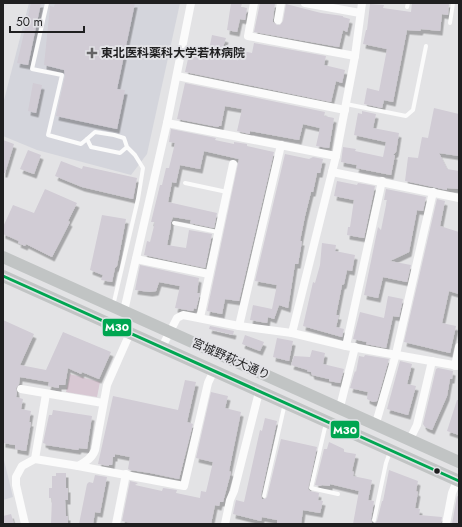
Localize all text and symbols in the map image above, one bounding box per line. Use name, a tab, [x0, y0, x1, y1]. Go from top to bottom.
scale bar	[10, 8, 84, 34]
text: 50 m	[16, 13, 43, 31]
place label: 東北医科薬科大学若林病院	[101, 44, 245, 62]
marker: 東北医科薬科大学若林病院	[86, 47, 98, 59]
line badge: M30	[102, 318, 132, 337]
text: M30	[105, 319, 129, 335]
street label: 宮城野萩大通り	[189, 334, 273, 384]
line badge: M30	[330, 420, 360, 439]
text: M30	[333, 422, 357, 438]
unlabelled marker	[432, 466, 442, 476]

